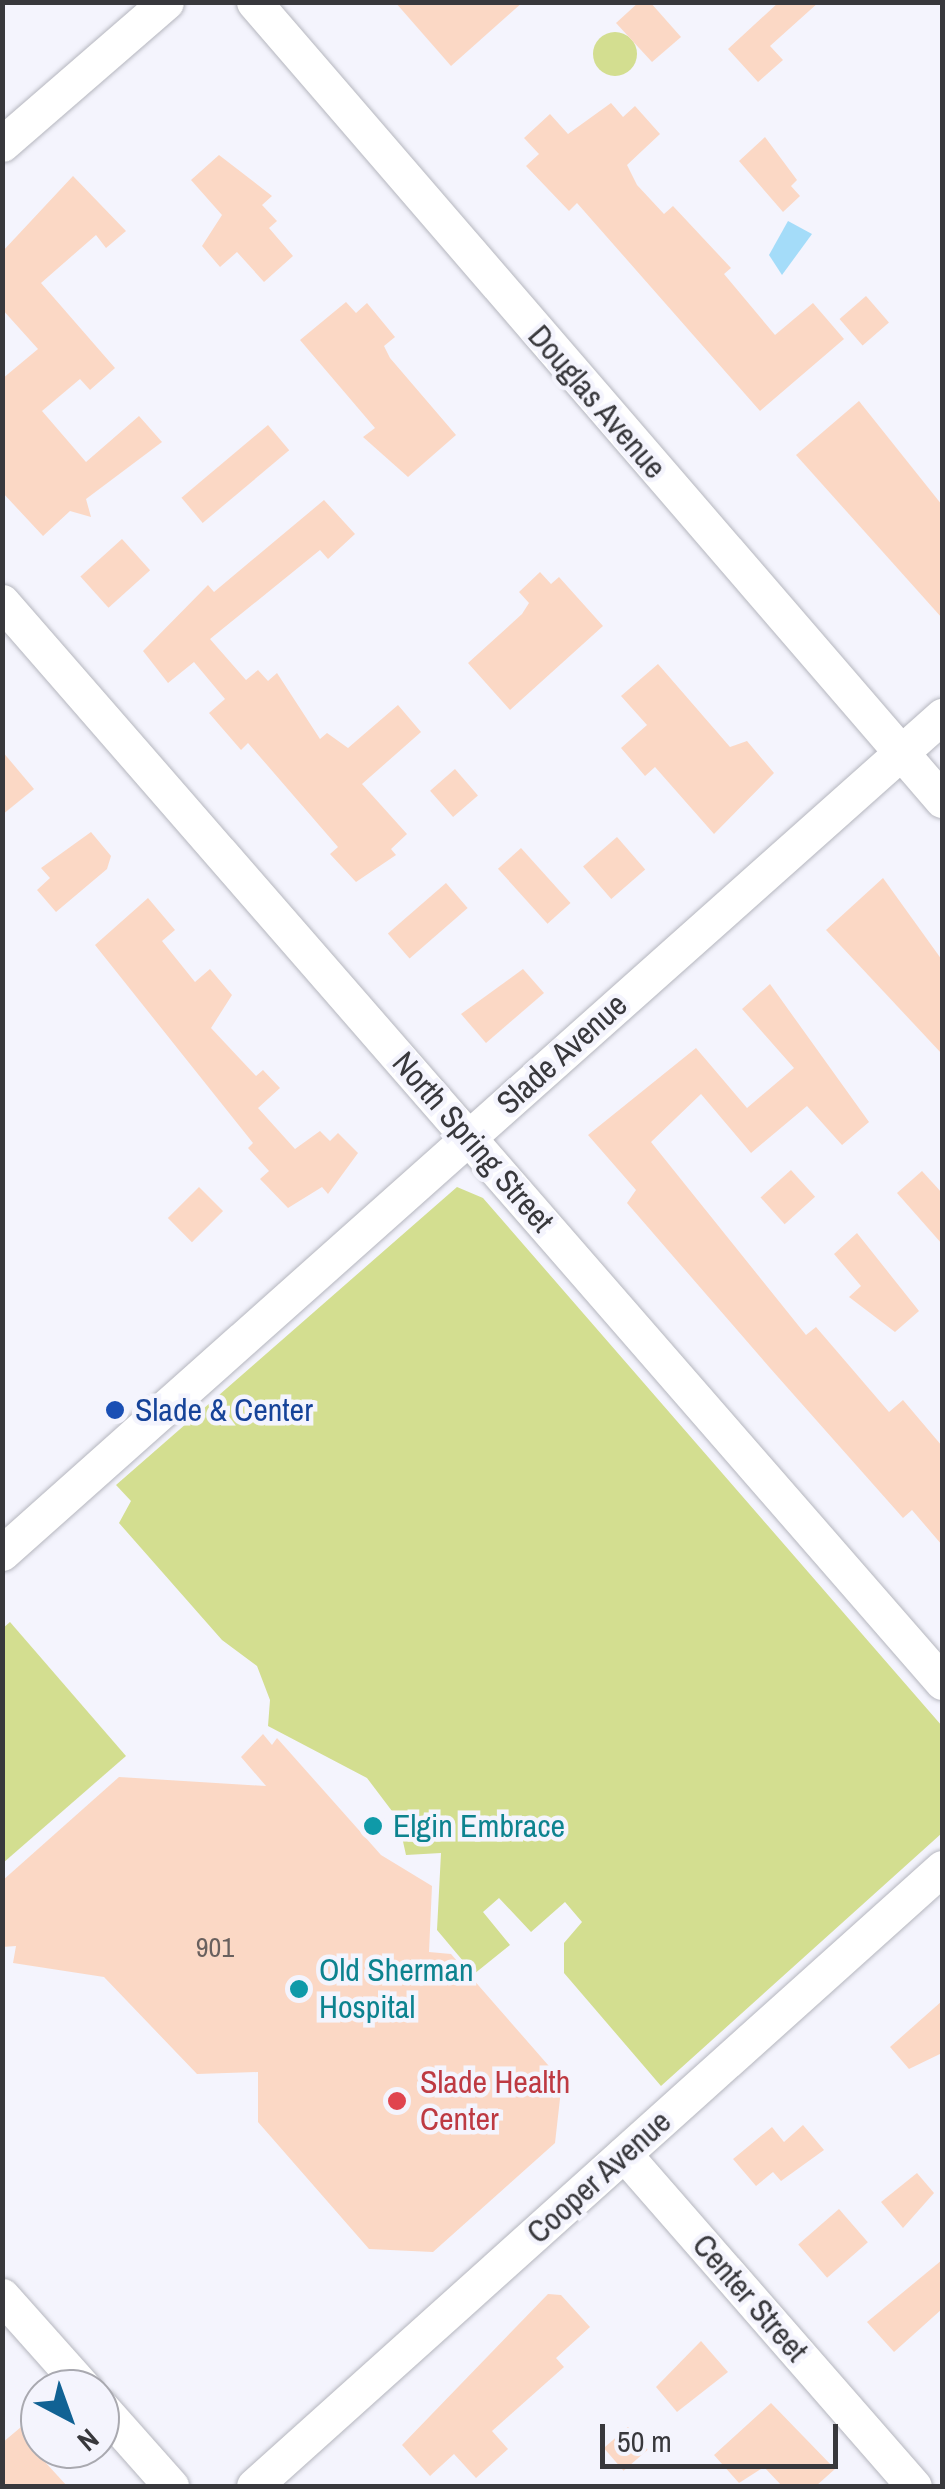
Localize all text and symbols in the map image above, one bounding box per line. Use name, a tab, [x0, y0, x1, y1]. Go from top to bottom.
street label: Douglas Avenue	[519, 317, 675, 487]
street label: Slade Avenue	[489, 985, 635, 1123]
street label: North Spring Street	[384, 1044, 562, 1240]
place label: Slade & Center	[135, 1391, 313, 1429]
marker: Slade & Center	[104, 1399, 126, 1421]
place label: Elgin Embrace	[393, 1807, 565, 1845]
marker: Elgin Embrace	[362, 1815, 384, 1837]
house number: 901	[196, 1930, 234, 1964]
place label: Old Sherman Hospital	[319, 1952, 474, 2027]
marker: Old Sherman Hospital	[288, 1978, 310, 2000]
place label: Slade Health Center	[420, 2064, 570, 2139]
marker: Slade Health Center	[384, 2088, 410, 2114]
street label: Cooper Avenue	[519, 2102, 679, 2252]
street label: Center Street	[684, 2227, 816, 2369]
north arrow	[20, 2369, 120, 2469]
scale bar	[605, 2404, 842, 2466]
text: N	[70, 2420, 107, 2460]
text: 50 m	[617, 2421, 672, 2461]

